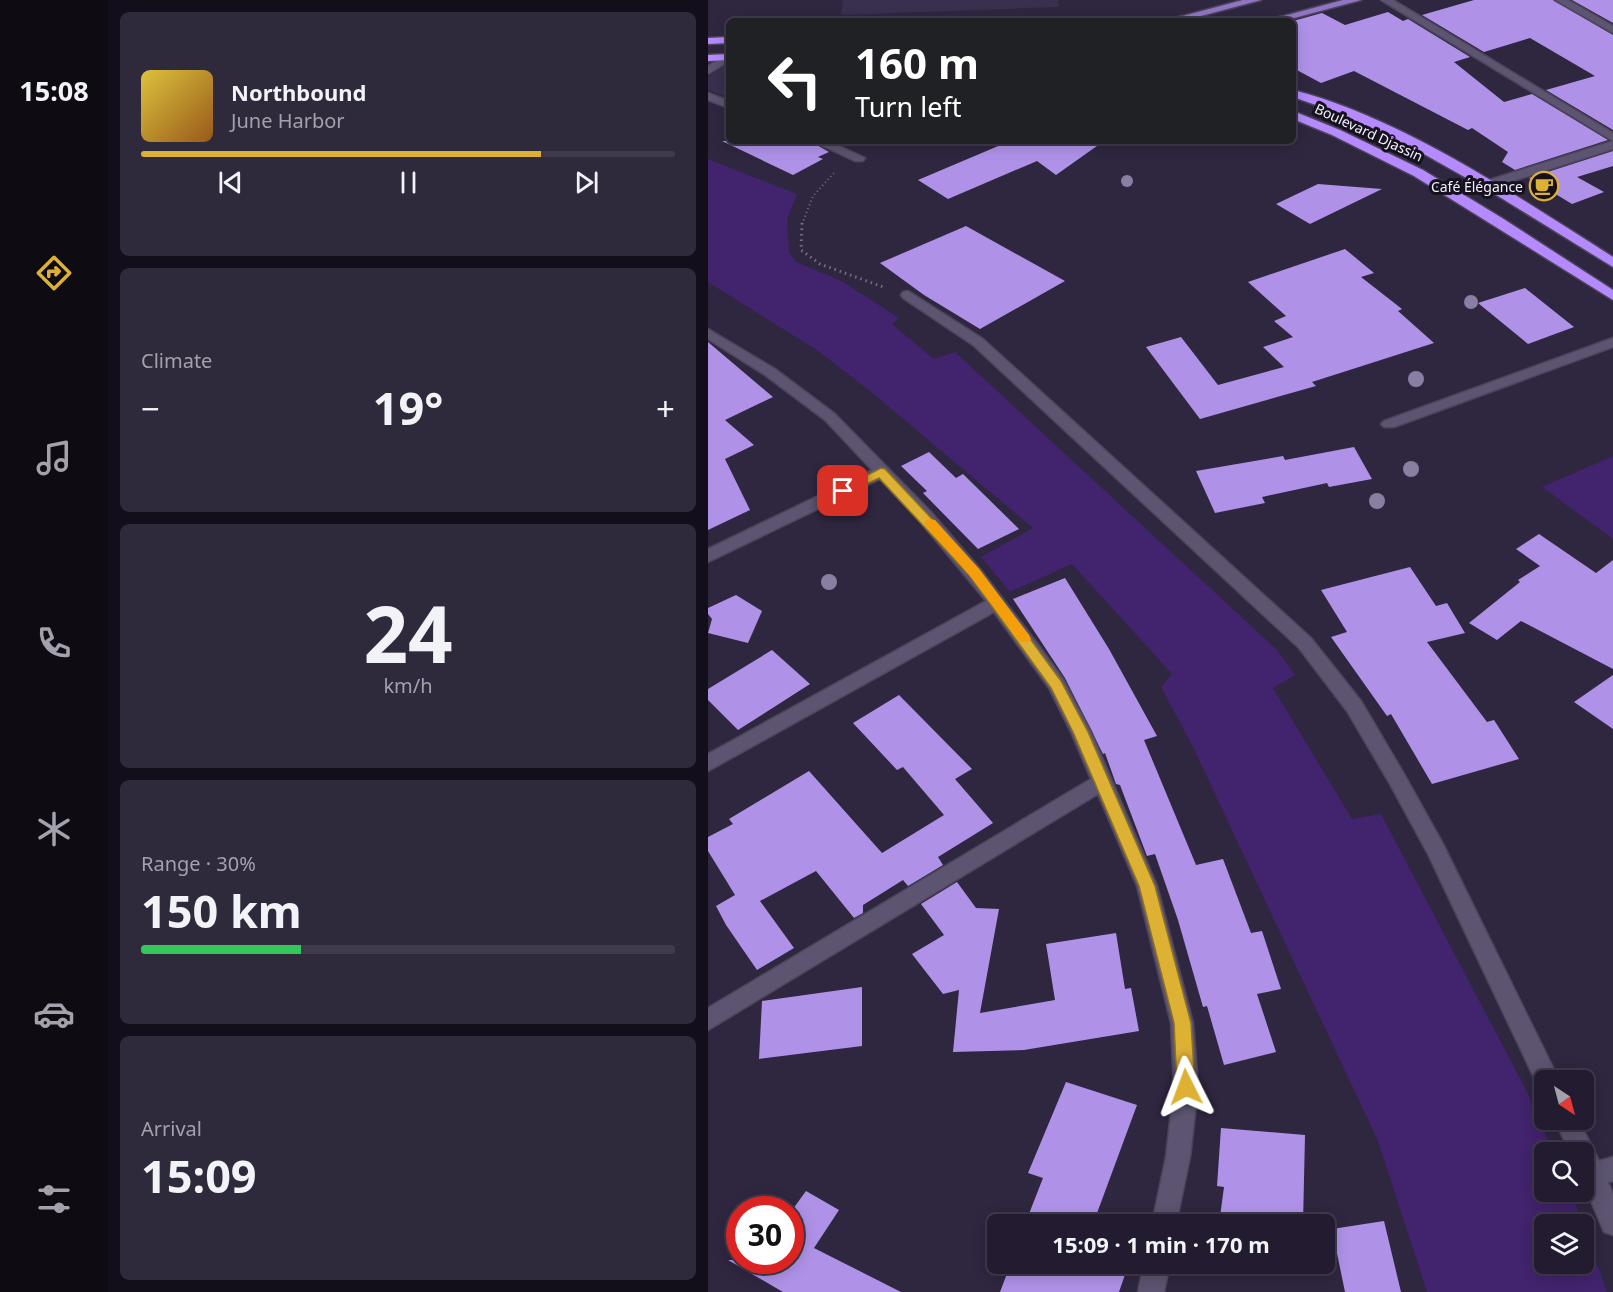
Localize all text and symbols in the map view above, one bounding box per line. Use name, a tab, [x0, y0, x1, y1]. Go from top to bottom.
text: 160 m	[855, 34, 979, 91]
icon: left	[756, 42, 834, 120]
text: 15:08	[19, 72, 89, 109]
text: Northbound	[231, 77, 366, 107]
text: Turn left	[855, 88, 961, 125]
street label: Boulevard Djassin	[1312, 99, 1426, 165]
text: June Harbor	[231, 107, 345, 134]
icon: previous	[214, 166, 247, 199]
icon: pause	[392, 166, 425, 199]
icon: next	[570, 166, 603, 199]
cafe icon: Café Élégance	[1528, 170, 1560, 202]
place label: Café Élégance	[1431, 177, 1523, 196]
icon: directions	[33, 252, 75, 294]
text: Climate	[141, 347, 212, 374]
text: 19°	[373, 377, 443, 438]
text: −	[141, 386, 160, 431]
text: +	[656, 386, 675, 431]
icon: music	[33, 437, 75, 479]
pin	[817, 465, 868, 516]
icon: arrive	[826, 474, 859, 507]
text: 24	[363, 580, 453, 686]
icon: phone	[33, 622, 75, 664]
text: km/h	[383, 672, 433, 699]
icon: climate	[33, 808, 75, 850]
text: Range · 30%	[141, 850, 256, 877]
text: 150 km	[141, 880, 302, 941]
icon: car	[33, 993, 75, 1035]
position arrow	[1154, 1055, 1218, 1119]
north arrow	[1534, 1070, 1594, 1130]
map controls	[1534, 1070, 1594, 1274]
text: Arrival	[141, 1115, 202, 1142]
button: search	[1534, 1142, 1594, 1202]
text: 15:09	[141, 1145, 257, 1206]
icon: filters	[33, 1178, 75, 1220]
speed limit sign: 30	[726, 1196, 804, 1274]
button: layers	[1534, 1214, 1594, 1274]
text: 15:09 · 1 min · 170 m	[1052, 1229, 1270, 1259]

